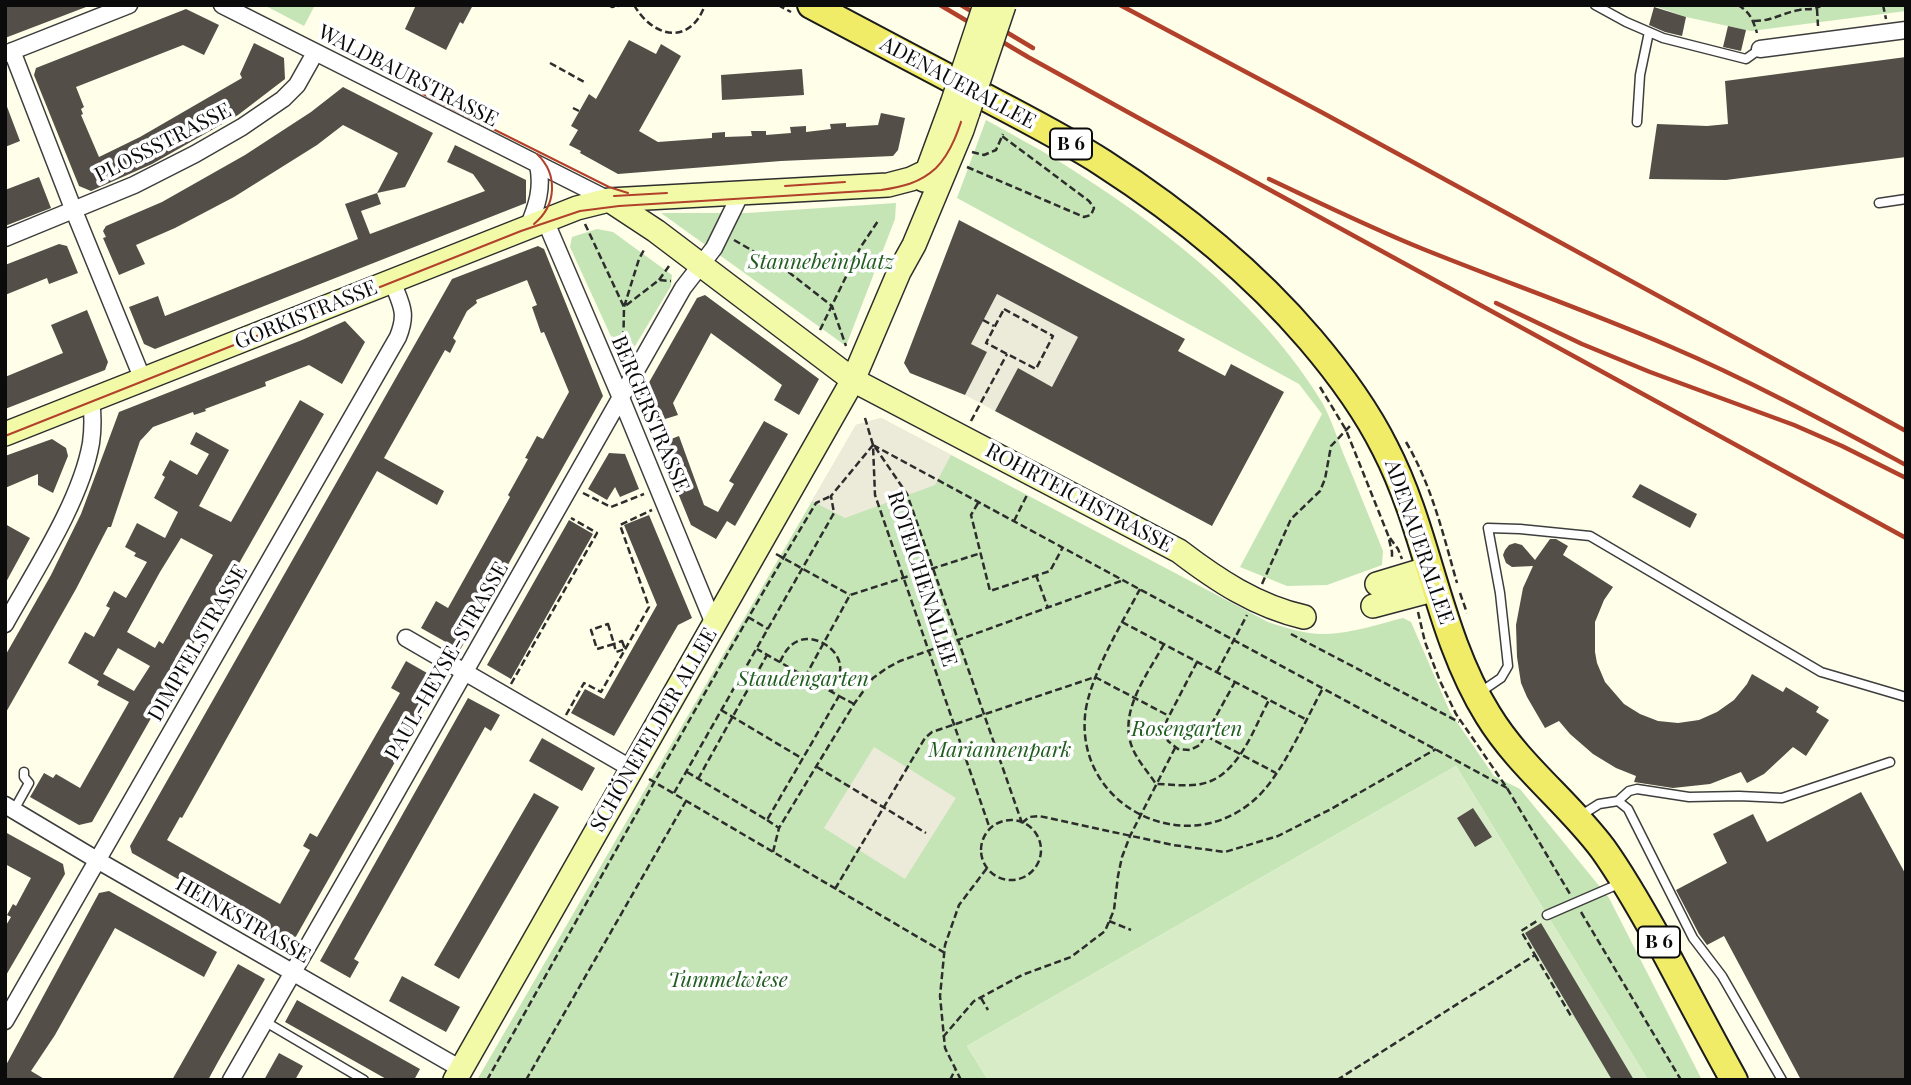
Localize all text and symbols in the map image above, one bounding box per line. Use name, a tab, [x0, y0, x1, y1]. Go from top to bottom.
street label: WALDBAURSTRASSE	[314, 20, 502, 132]
street label: ADENAUERALLEE	[876, 31, 1040, 135]
street label: PLOSSSTRASSE	[91, 98, 235, 188]
road number: B 6	[1050, 128, 1092, 160]
park label: Stannebeinplatz	[748, 249, 894, 275]
street label: GORKISTRASSE	[231, 275, 381, 355]
street label: BERGERSTRASSE	[606, 332, 694, 496]
street label: ROHRTEICHSTRASSE	[981, 438, 1177, 558]
street label: ADENAUERALLEE	[1379, 456, 1459, 628]
street label: ROTEICHENALLEE	[882, 488, 962, 670]
street label: PAUL-HEYSE-STRASSE	[380, 558, 514, 764]
street label: DIMPFELSTRASSE	[143, 560, 253, 726]
street label: SCHÖNEFELDER ALLEE	[585, 624, 723, 836]
park label: Staudengarten	[737, 666, 869, 692]
park label: Rosengarten	[1132, 716, 1242, 742]
park label: Mariannenpark	[929, 737, 1071, 763]
street label: HEINKSTRASSE	[171, 871, 315, 969]
road number: B 6	[1638, 926, 1680, 958]
park label: Tummelwiese	[668, 967, 788, 993]

